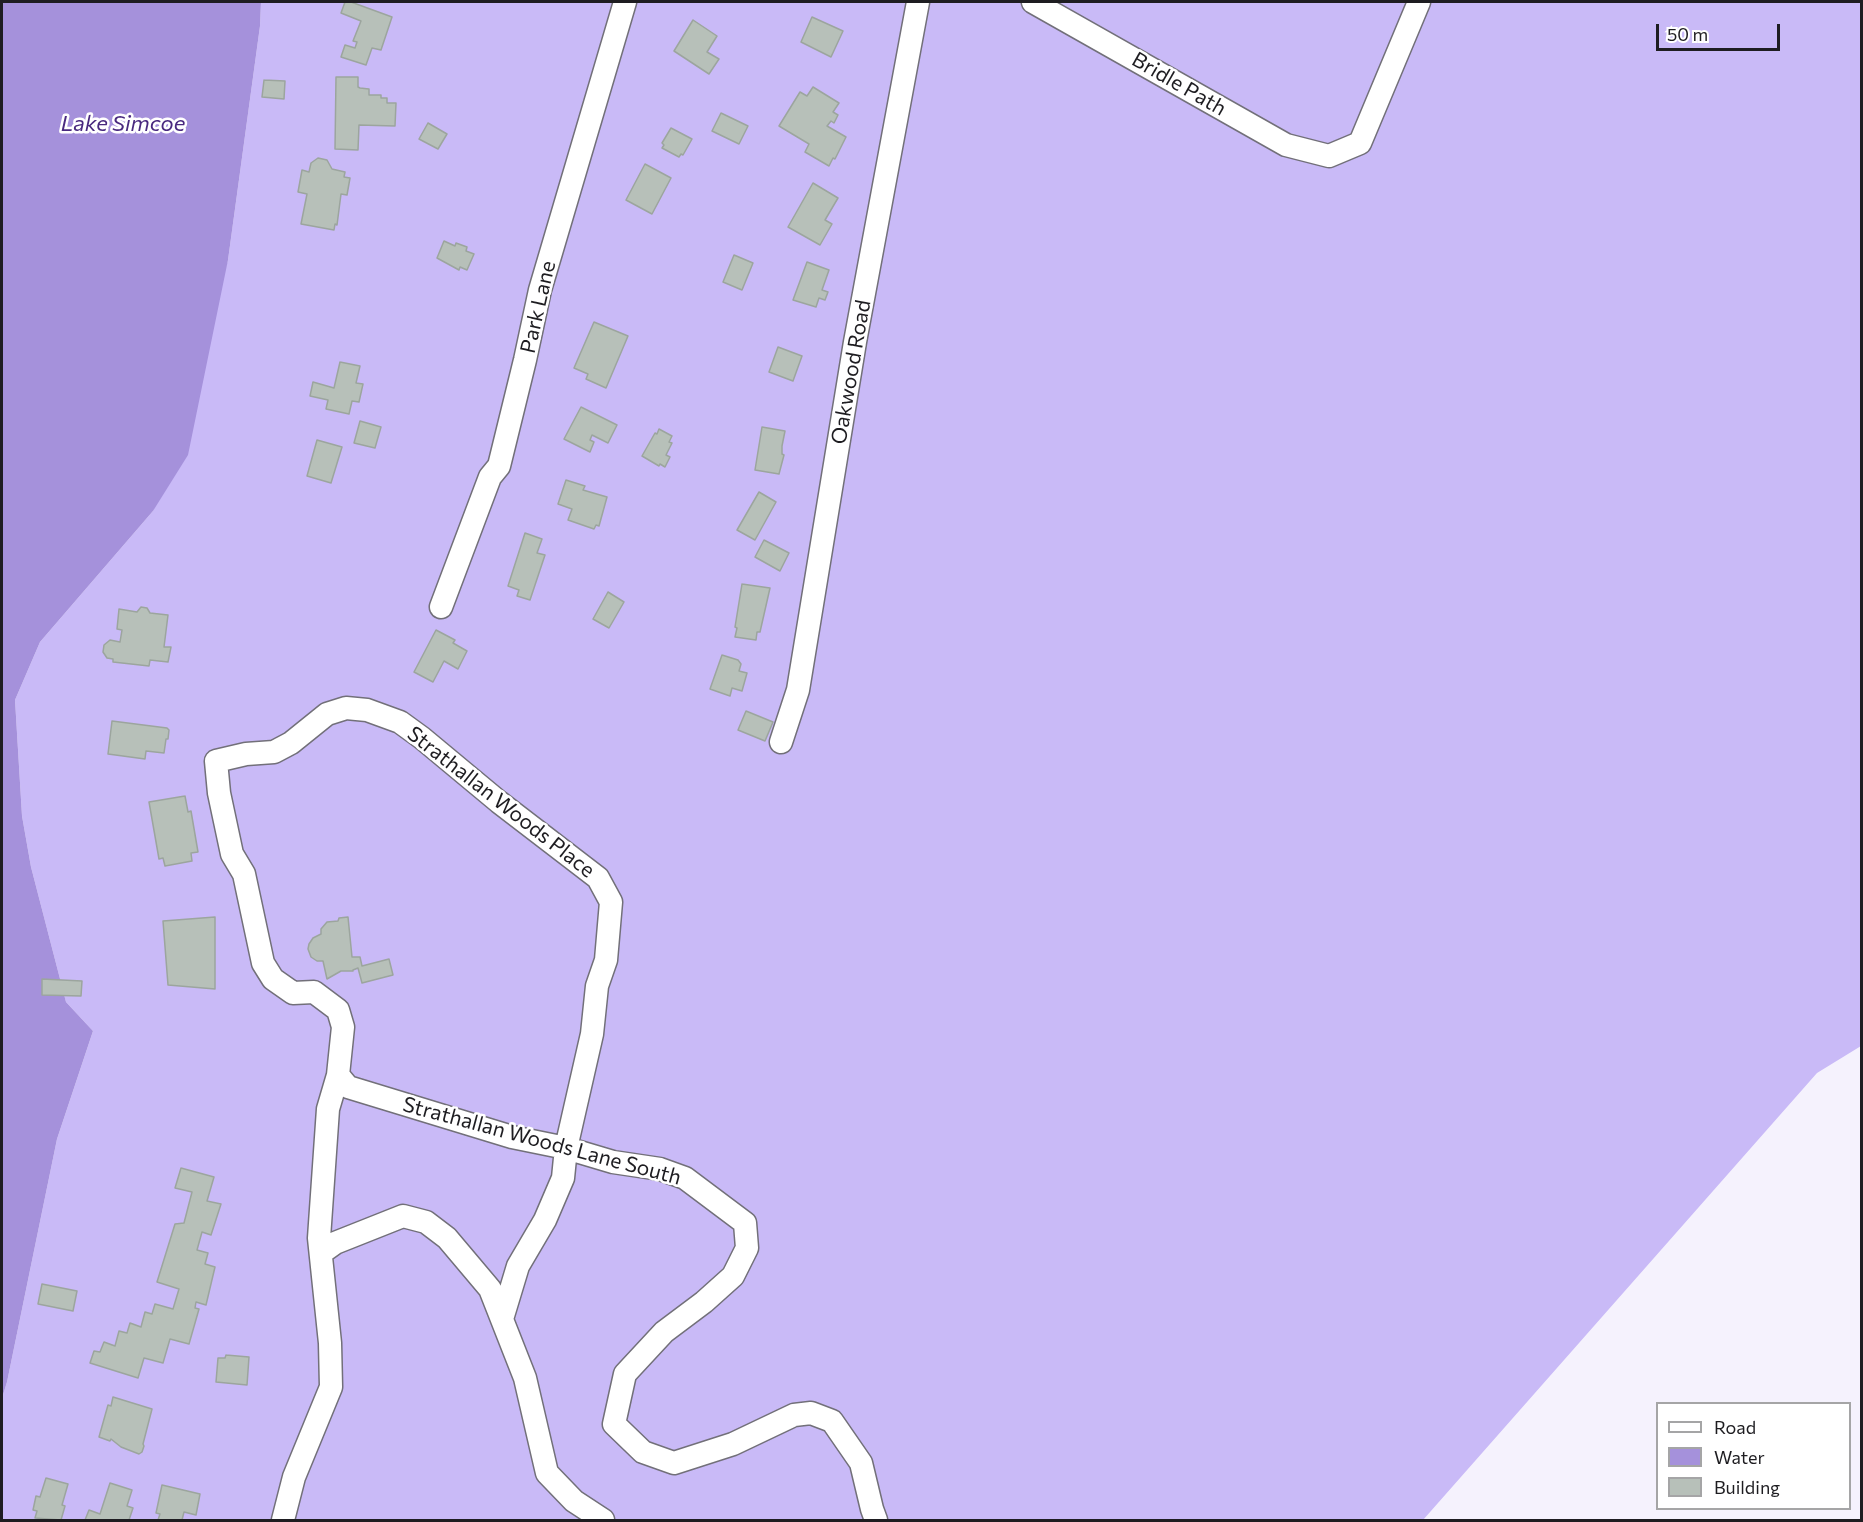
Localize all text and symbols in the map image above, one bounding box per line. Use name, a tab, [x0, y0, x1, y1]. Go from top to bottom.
scale bar	[1659, 12, 1784, 50]
text: 50 m	[1667, 23, 1708, 45]
street label: Bridle Path	[1127, 47, 1231, 121]
water label: Lake Simcoe	[61, 111, 185, 137]
street label: Park Lane	[515, 258, 561, 356]
street label: Oakwood Road	[826, 298, 876, 446]
street label: Strathallan Woods Place	[402, 721, 600, 883]
street label: Strathallan Woods Lane South	[400, 1092, 684, 1190]
legend	[1656, 1402, 1851, 1510]
text: Road	[1714, 1416, 1756, 1438]
text: Water	[1714, 1446, 1765, 1468]
text: Building	[1714, 1476, 1780, 1498]

